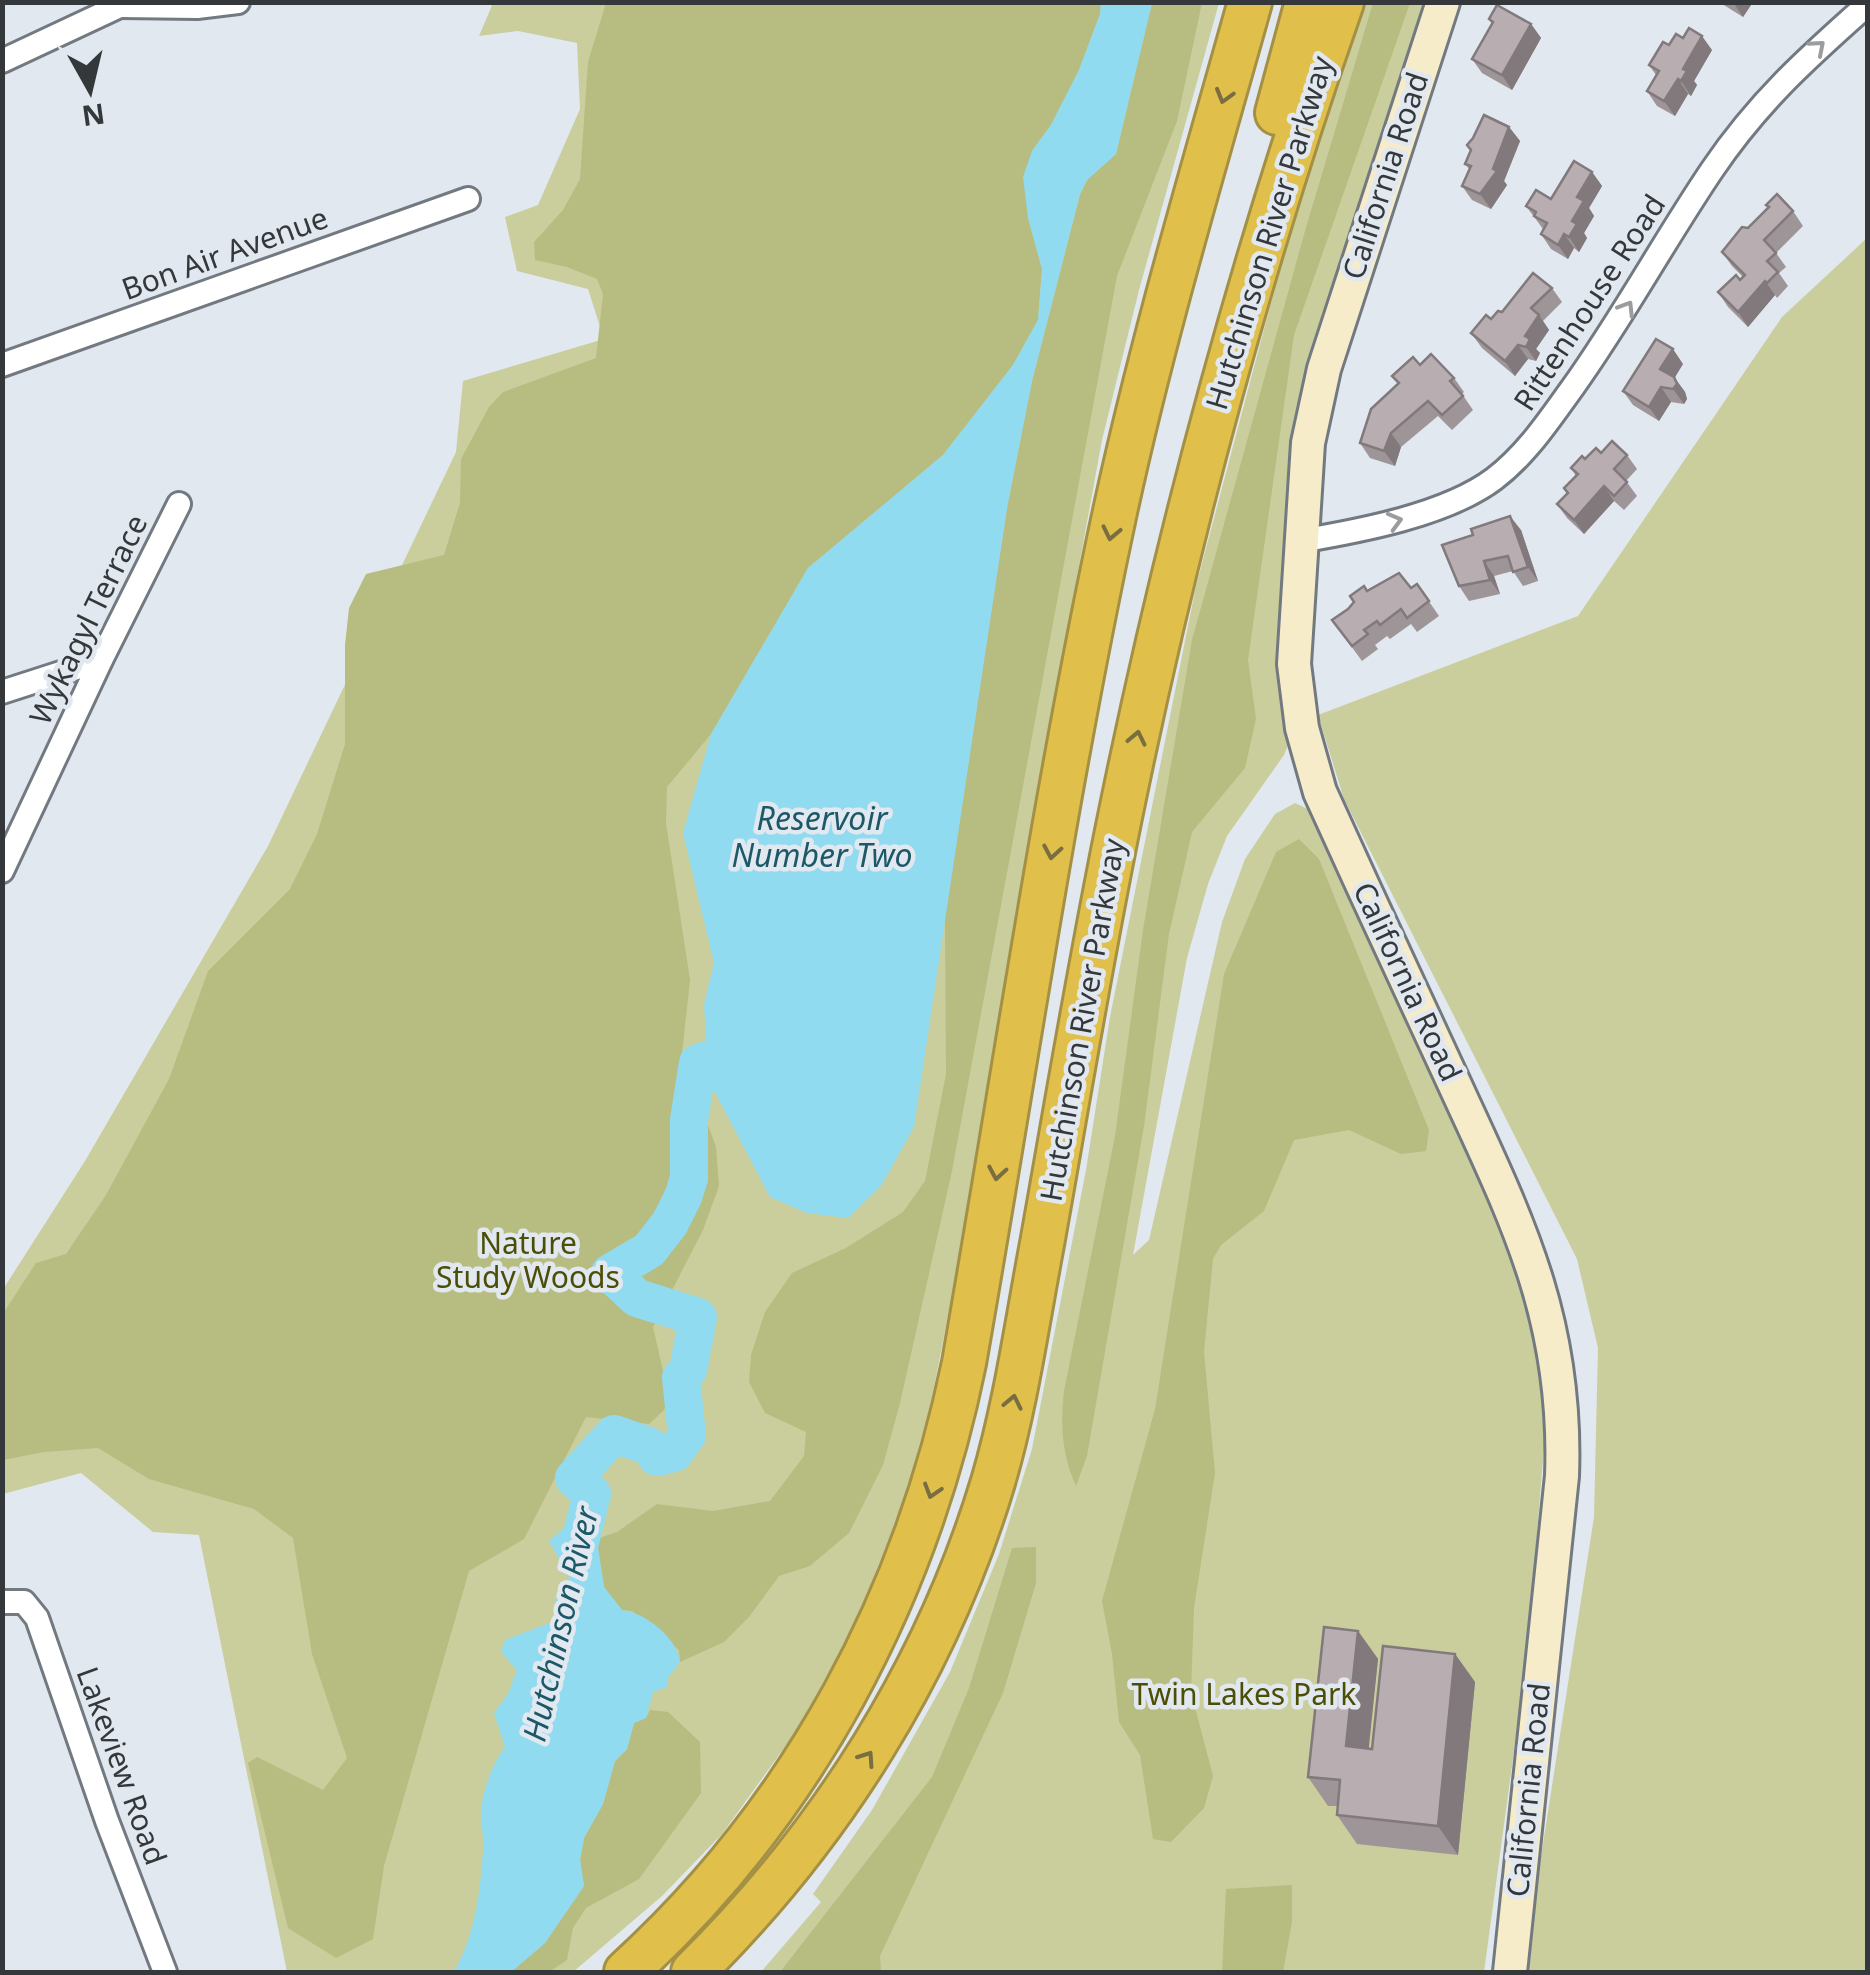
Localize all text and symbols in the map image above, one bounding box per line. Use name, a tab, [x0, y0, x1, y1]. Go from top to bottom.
north arrow	[40, 40, 140, 140]
one-way arrow	[1806, 41, 1825, 59]
street label: Hutchinson River Parkway	[1195, 50, 1342, 414]
street label: California Road	[1332, 67, 1437, 284]
one-way arrow	[1214, 87, 1235, 105]
text: N	[80, 95, 108, 136]
street label: Rittenhouse Road	[1503, 186, 1674, 418]
street label: Bon Air Avenue	[116, 196, 333, 309]
one-way arrow	[1615, 301, 1634, 319]
street label: Wykagyl Terrace	[19, 507, 156, 731]
one-way arrow	[1386, 511, 1403, 532]
one-way arrow	[1101, 524, 1122, 541]
one-way arrow	[1125, 730, 1146, 747]
water label: Reservoir Number Two	[731, 796, 913, 876]
street label: Hutchinson River Parkway	[1029, 835, 1134, 1204]
one-way arrow	[1042, 844, 1063, 861]
street label: California Road	[1344, 875, 1472, 1088]
one-way arrow	[987, 1164, 1008, 1181]
park label: Nature Study Woods	[436, 1222, 620, 1297]
one-way arrow	[1001, 1393, 1022, 1410]
one-way arrow	[923, 1482, 944, 1499]
water label: Hutchinson River	[512, 1501, 608, 1745]
street label: Lakeview Road	[68, 1661, 177, 1870]
park label: Twin Lakes Park	[1132, 1673, 1356, 1714]
street label: California Road	[1496, 1681, 1559, 1899]
one-way arrow	[855, 1750, 873, 1769]

